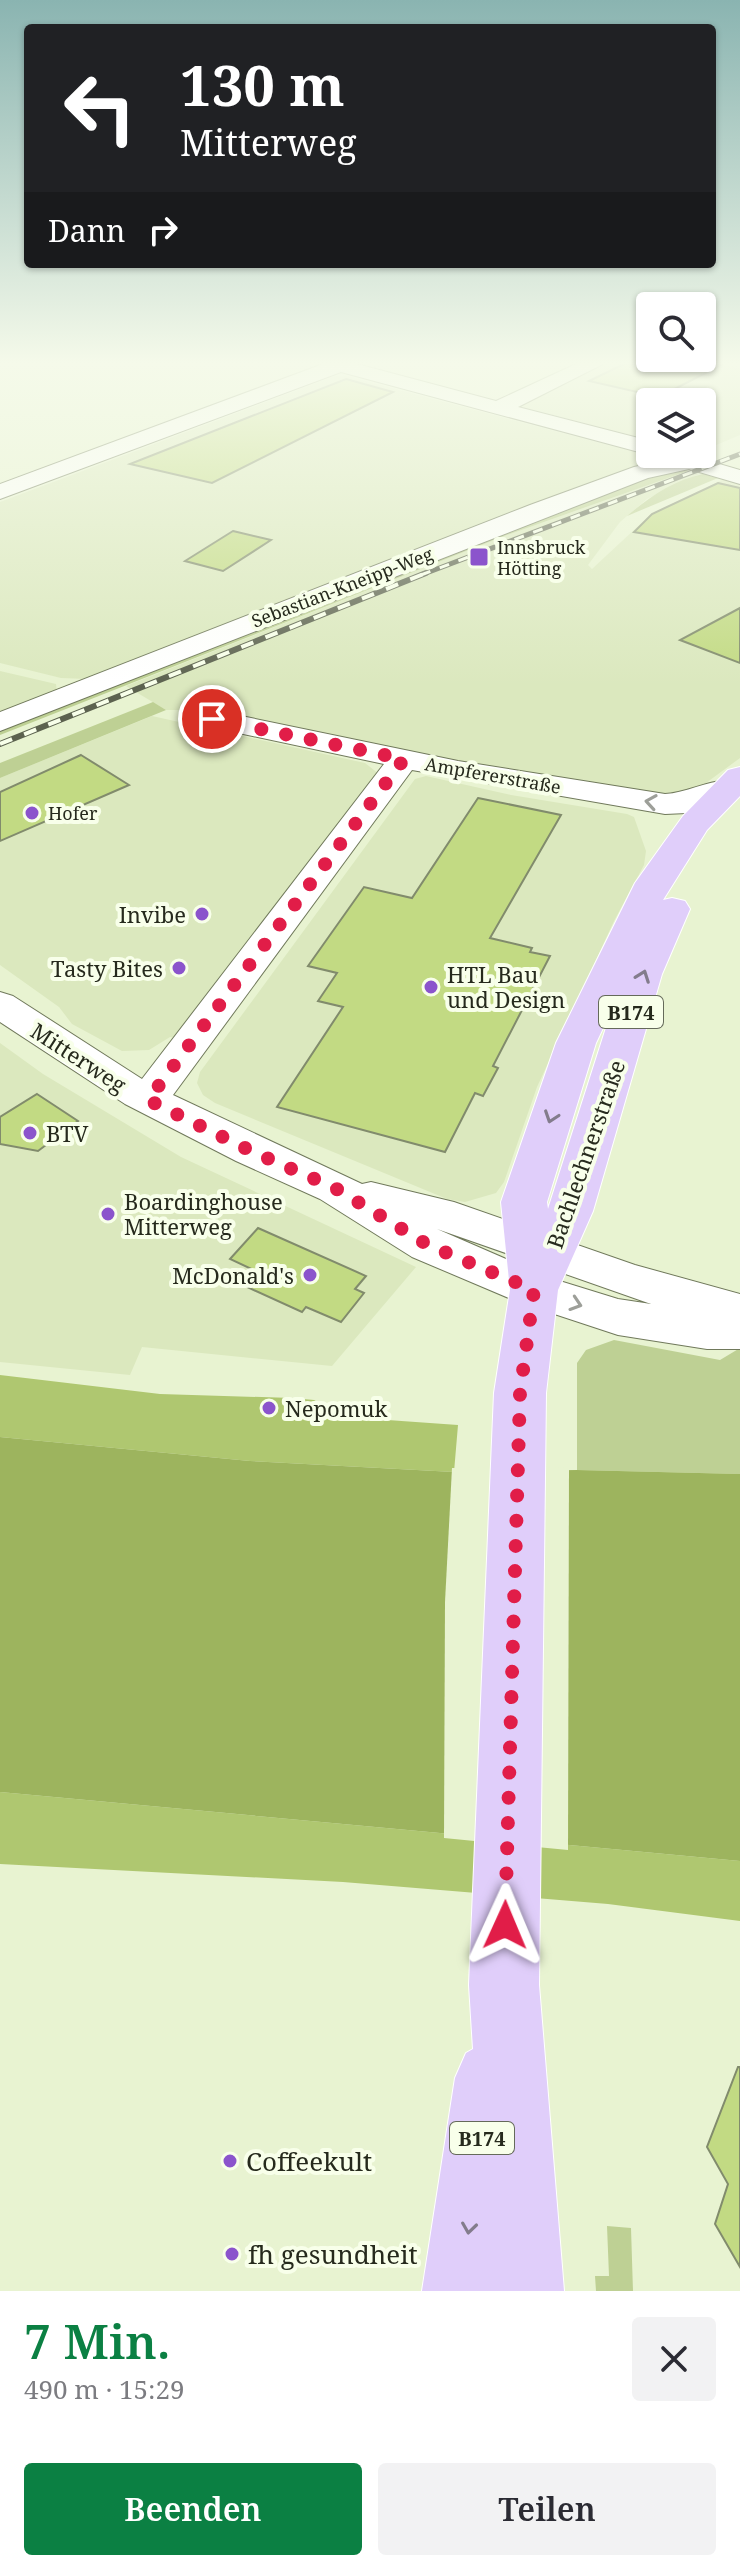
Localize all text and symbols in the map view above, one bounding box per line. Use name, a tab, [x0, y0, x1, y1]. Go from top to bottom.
text: 130 m	[180, 46, 345, 122]
icon: left	[48, 56, 152, 160]
text: Mitterweg	[180, 118, 357, 167]
icon: right	[141, 208, 185, 252]
text: Dann	[48, 210, 125, 251]
map controls	[636, 292, 716, 468]
button: search	[636, 292, 716, 372]
button: layers	[636, 388, 716, 468]
place label: Innsbruck Hötting	[497, 535, 586, 580]
street label: Sebastian-Kneipp-Weg	[248, 541, 436, 633]
marker: Innsbruck Hötting	[468, 546, 490, 568]
pin	[178, 685, 246, 753]
icon: arrive	[190, 697, 234, 741]
street label: Ampfererstraße	[423, 751, 563, 799]
one-way arrow	[644, 794, 658, 811]
place label: Hofer	[48, 801, 98, 825]
marker: Hofer	[23, 804, 41, 822]
place label: Invibe	[119, 899, 186, 929]
marker: Invibe	[193, 905, 211, 923]
place label: Tasty Bites	[51, 953, 163, 983]
marker: Tasty Bites	[170, 959, 188, 977]
place label: HTL Bau und Design	[447, 959, 565, 1014]
one-way arrow	[633, 970, 650, 984]
marker: HTL Bau und Design	[422, 978, 440, 996]
road number: B174	[599, 996, 663, 1028]
street label: Mitterweg	[26, 1015, 133, 1099]
street label: Bachlechnerstraße	[539, 1056, 631, 1252]
one-way arrow	[544, 1109, 561, 1123]
place label: BTV	[46, 1118, 88, 1148]
marker: BTV	[21, 1124, 39, 1142]
place label: Boardinghouse Mitterweg	[124, 1186, 283, 1241]
marker: Boardinghouse Mitterweg	[99, 1205, 117, 1223]
place label: McDonald's	[172, 1260, 294, 1290]
marker: McDonald's	[301, 1266, 319, 1284]
one-way arrow	[568, 1294, 582, 1310]
place label: Nepomuk	[285, 1393, 388, 1423]
marker: Nepomuk	[260, 1399, 278, 1417]
position arrow	[463, 1883, 547, 1967]
road number: B174	[450, 2122, 514, 2154]
place label: Coffeekult	[246, 2143, 372, 2179]
marker: Coffeekult	[221, 2152, 239, 2170]
one-way arrow	[461, 2222, 478, 2235]
place label: fh gesundheit	[248, 2236, 418, 2272]
marker: fh gesundheit	[223, 2245, 241, 2263]
text: 7 Min.	[24, 2308, 170, 2373]
button: close	[632, 2317, 716, 2401]
text: 490 m · 15:29	[24, 2371, 185, 2407]
button: Beenden	[24, 2463, 362, 2555]
button: Teilen	[378, 2463, 716, 2555]

